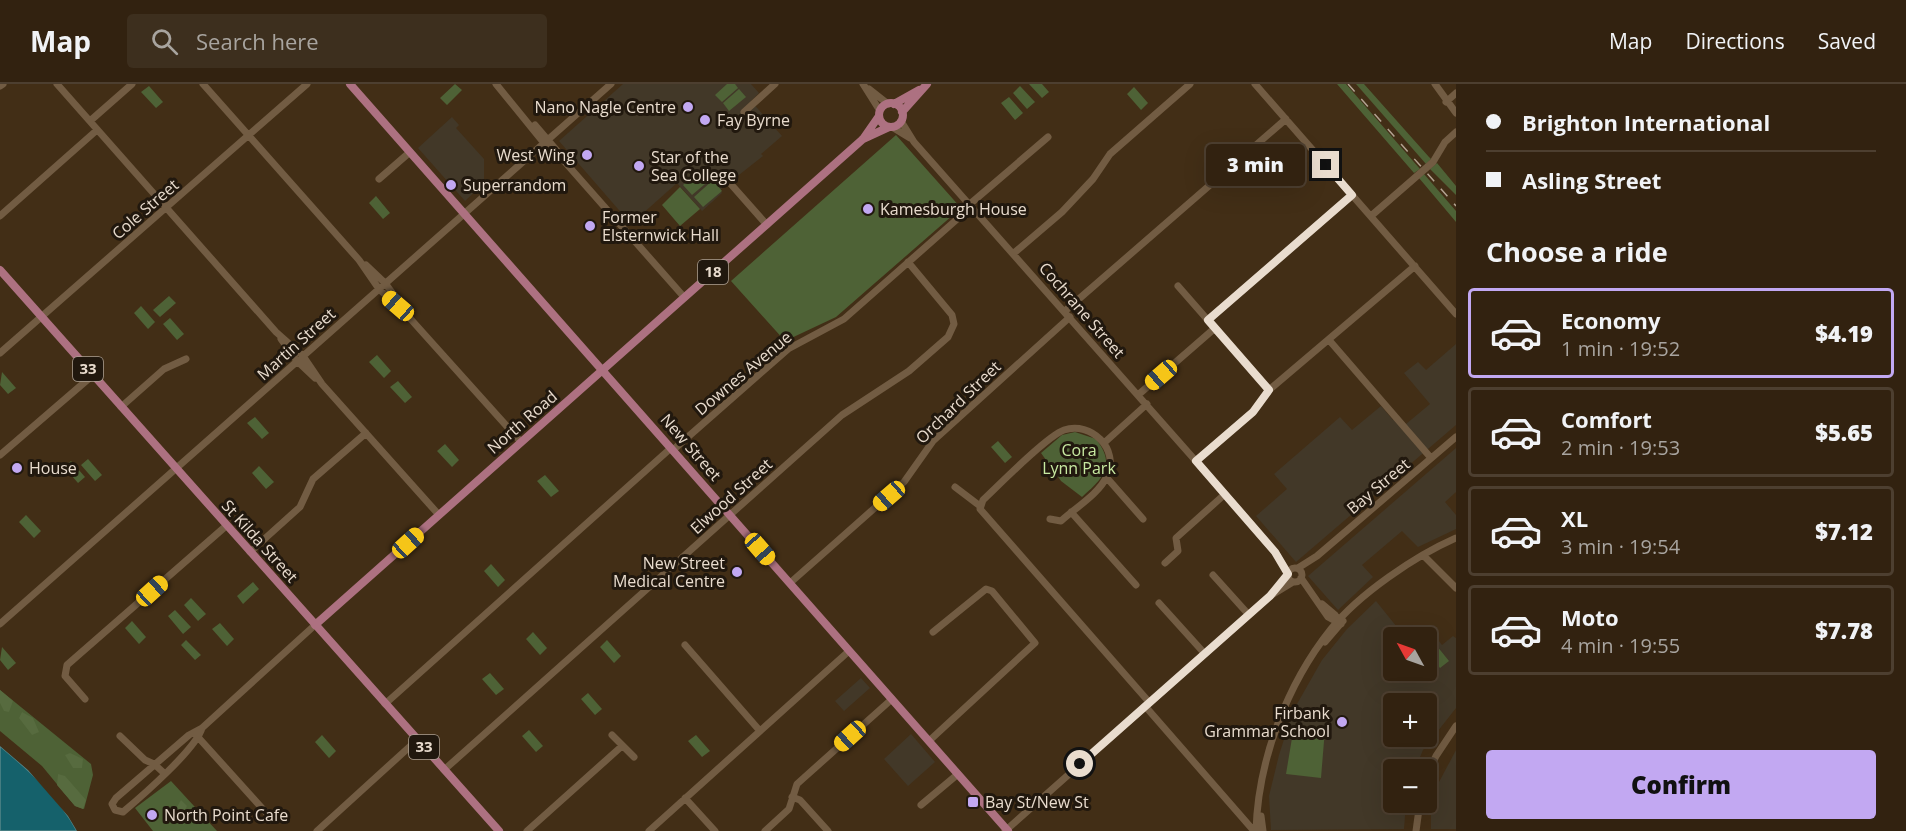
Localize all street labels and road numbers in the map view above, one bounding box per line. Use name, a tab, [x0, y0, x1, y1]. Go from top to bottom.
street label: Cole Street	[107, 174, 183, 244]
street label: Cochrane Street	[1034, 257, 1130, 363]
road number: 18	[698, 260, 728, 284]
street label: Martin Street	[252, 303, 340, 385]
street label: Downes Avenue	[690, 326, 796, 420]
street label: Orchard Street	[911, 355, 1006, 448]
road number: 33	[73, 357, 103, 381]
street label: North Road	[482, 385, 562, 459]
street label: New Street	[656, 409, 726, 485]
street label: Elwood Street	[685, 453, 777, 539]
street label: Bay Street	[1342, 453, 1414, 519]
street label: St Kilda Street	[217, 495, 303, 587]
road number: 33	[409, 735, 439, 759]

